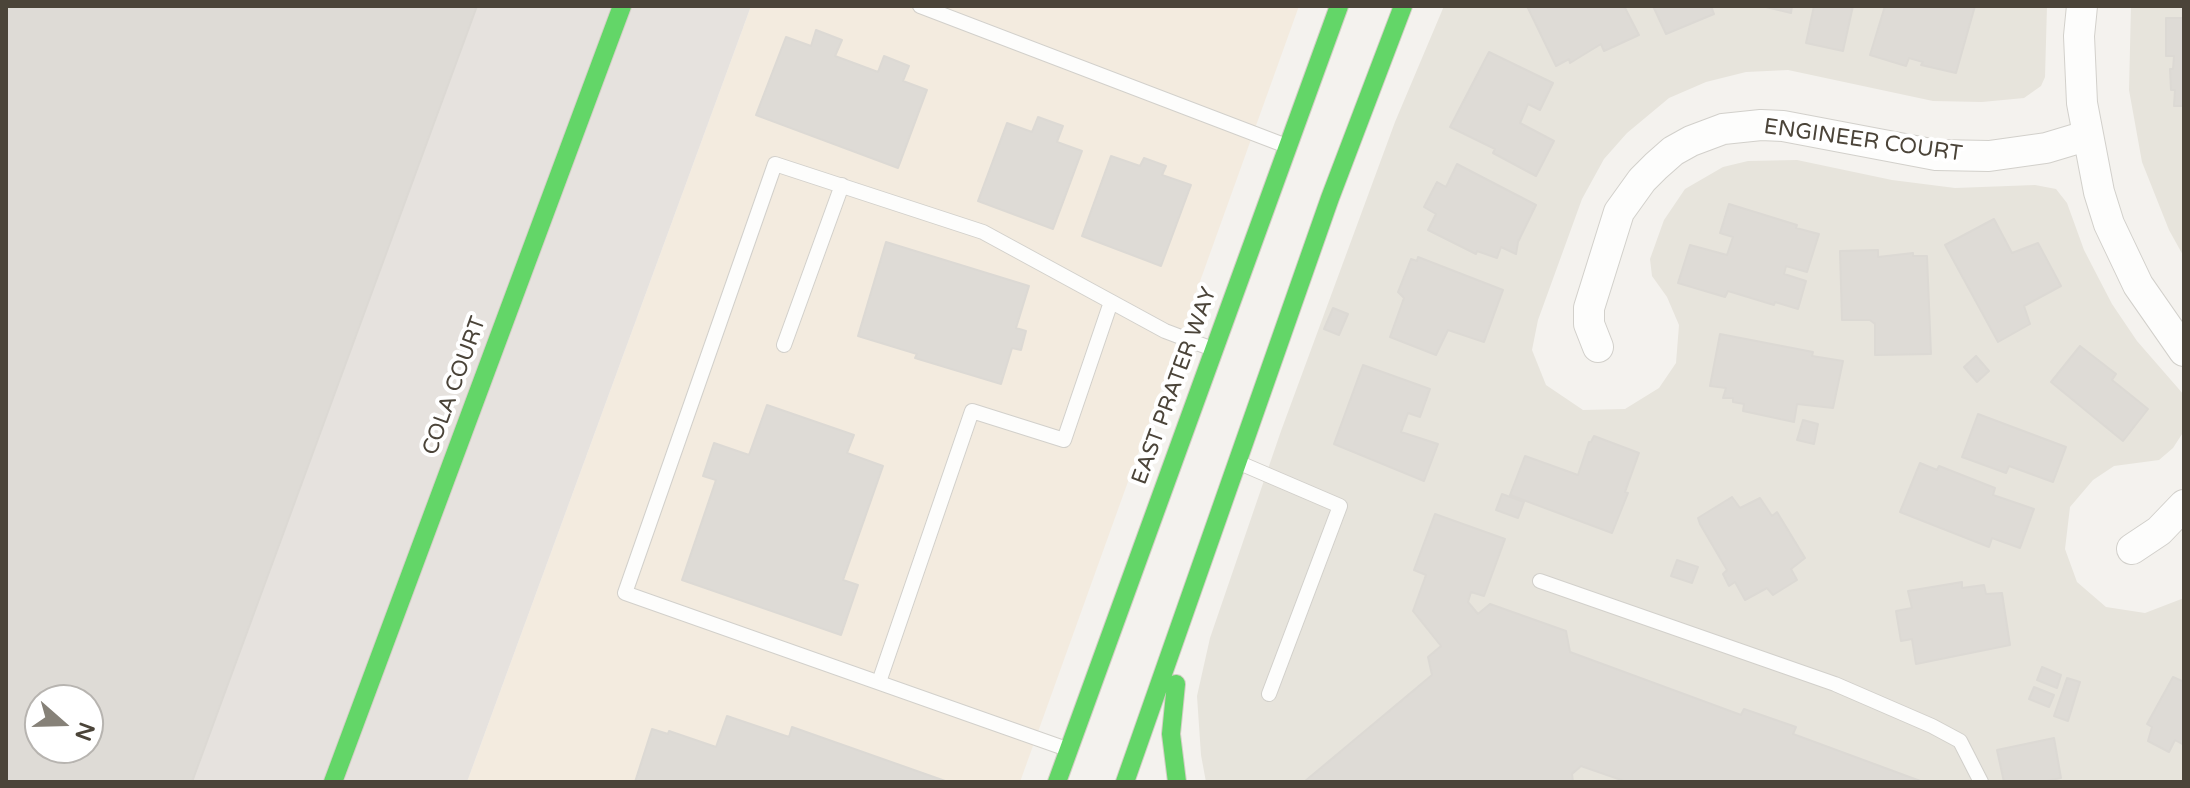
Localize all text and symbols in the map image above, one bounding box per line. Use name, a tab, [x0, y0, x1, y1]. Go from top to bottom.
street label: ENGINEER COURT	[1762, 114, 1964, 168]
street label: EAST PRATER WAY	[1127, 284, 1223, 488]
street label: COLA COURT	[418, 313, 492, 459]
north arrow	[24, 684, 104, 764]
text: N	[69, 719, 100, 744]

